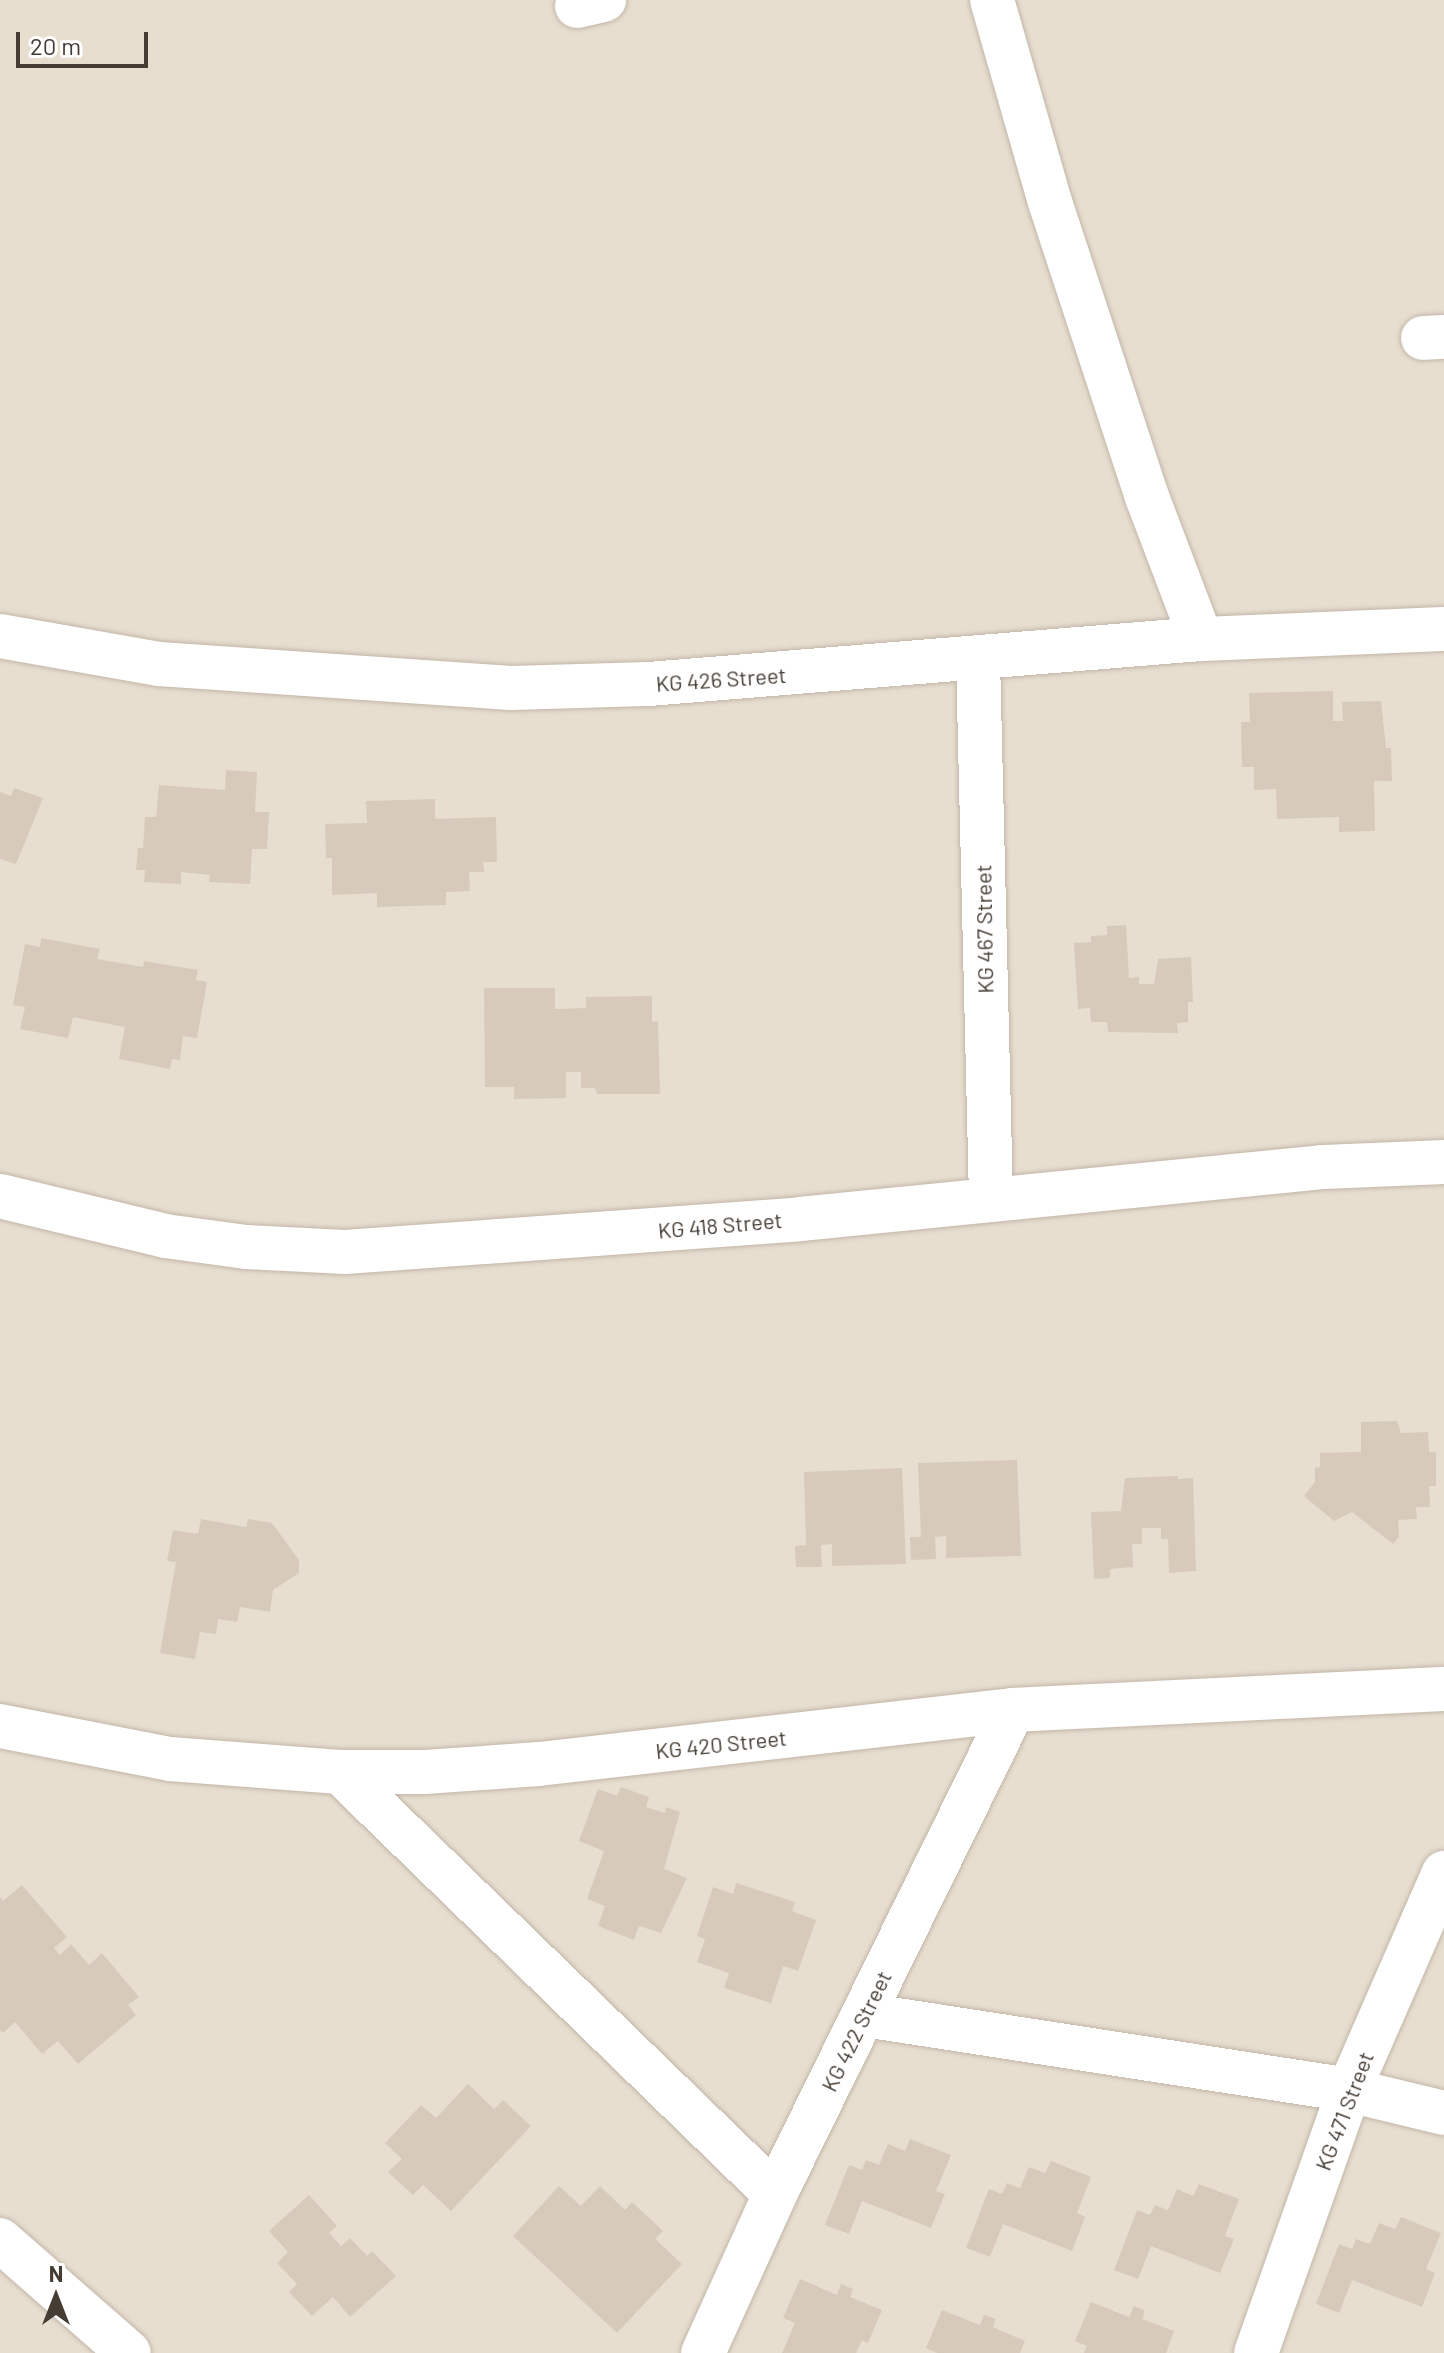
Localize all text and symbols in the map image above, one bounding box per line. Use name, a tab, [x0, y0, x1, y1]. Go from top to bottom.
scale bar	[20, 16, 152, 66]
text: 20 m	[30, 31, 81, 60]
street label: KG 426 Street	[655, 661, 787, 697]
street label: KG 467 Street	[970, 864, 998, 994]
street label: KG 418 Street	[657, 1206, 783, 1244]
street label: KG 420 Street	[654, 1724, 788, 1764]
street label: KG 422 Street	[815, 1966, 897, 2096]
street label: KG 471 Street	[1309, 2048, 1379, 2174]
north arrow	[16, 2257, 96, 2337]
text: N	[49, 2260, 63, 2286]

